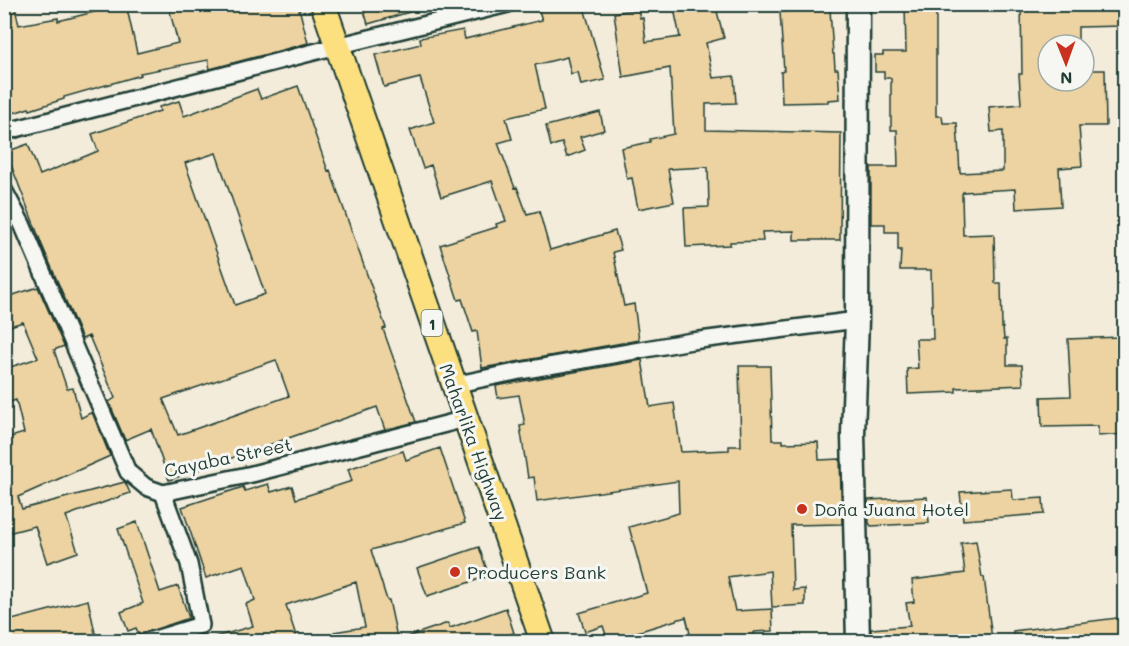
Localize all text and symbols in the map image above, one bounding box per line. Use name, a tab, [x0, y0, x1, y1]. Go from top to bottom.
north arrow	[1036, 33, 1096, 93]
text: N	[1060, 68, 1073, 89]
road number: 1	[422, 310, 442, 336]
street label: Maharlika Highway	[434, 360, 514, 524]
street label: Cayaba Street	[162, 432, 294, 482]
place label: Doña Juana Hotel	[814, 497, 969, 521]
marker: Doña Juana Hotel	[795, 502, 809, 516]
place label: Producers Bank	[467, 560, 606, 584]
marker: Producers Bank	[448, 565, 462, 579]

